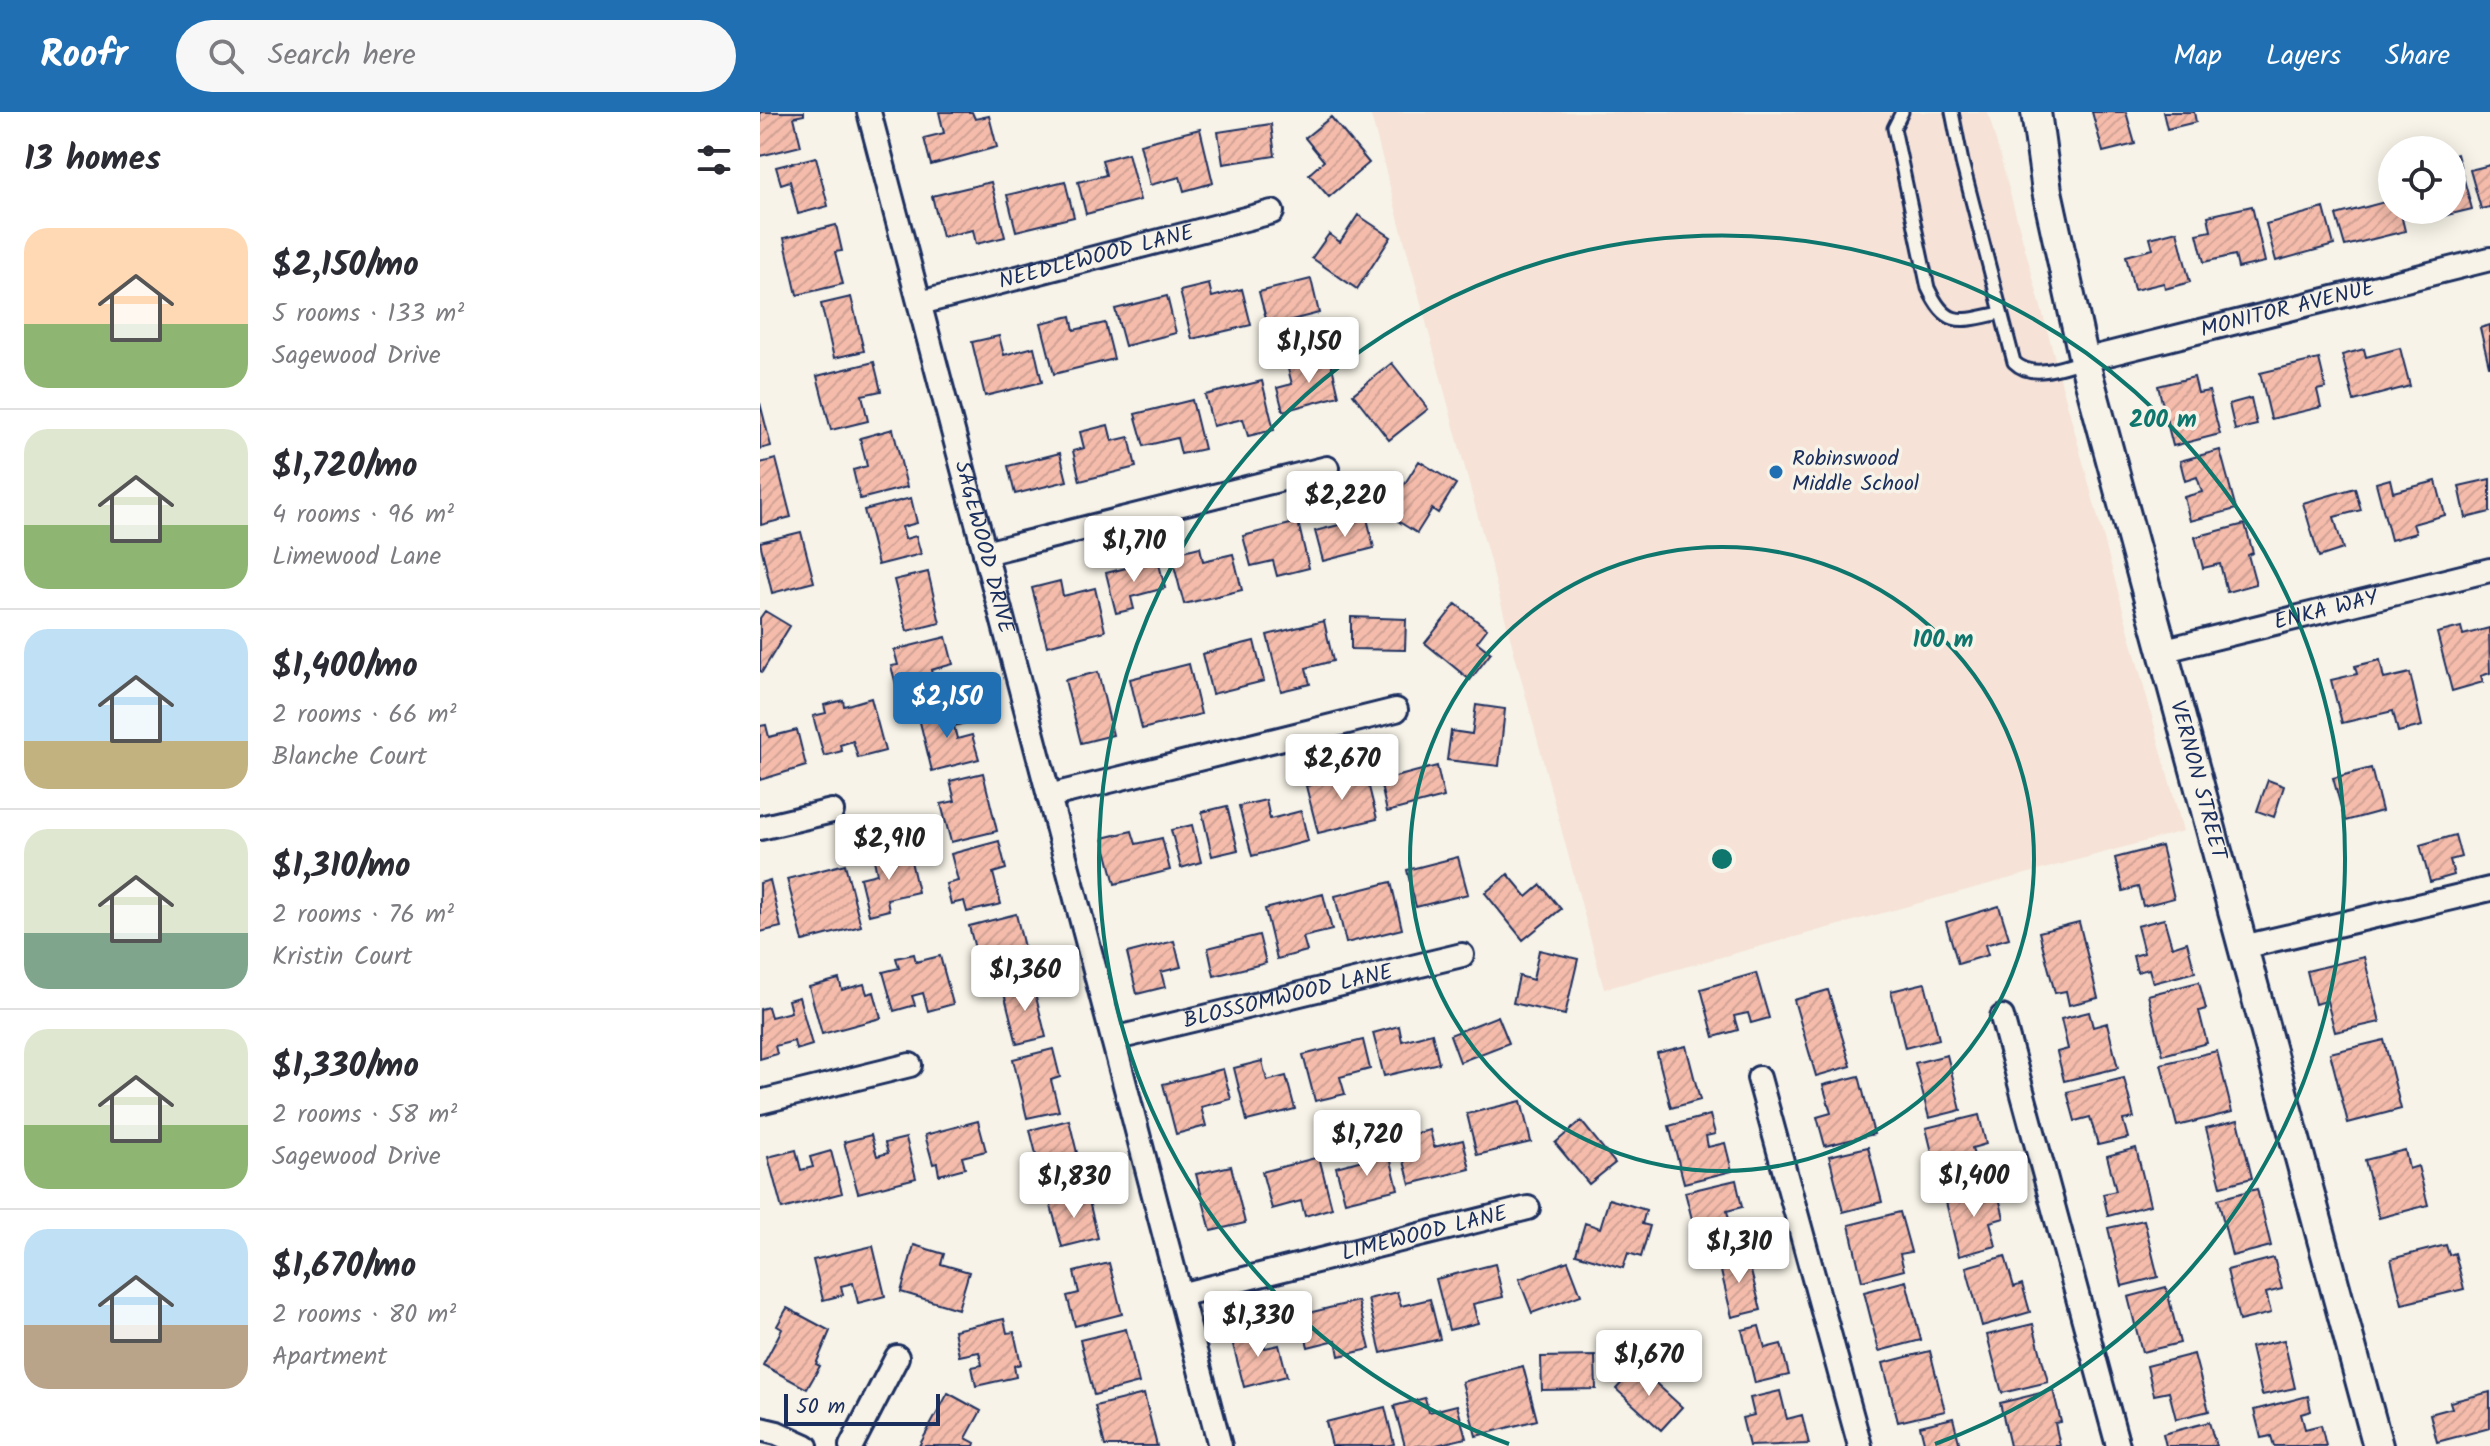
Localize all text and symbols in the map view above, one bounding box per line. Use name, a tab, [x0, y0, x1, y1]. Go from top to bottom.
search box	[176, 20, 736, 92]
text: Roofr	[40, 26, 128, 86]
text: Search here	[268, 32, 416, 80]
icon: search	[204, 34, 248, 78]
text: Map	[2173, 34, 2222, 79]
text: Layers	[2266, 34, 2341, 79]
text: Share	[2385, 34, 2450, 79]
text: 13 homes	[24, 133, 161, 187]
map controls	[2378, 136, 2466, 224]
button: locate	[2378, 136, 2466, 224]
icon: filters	[692, 138, 736, 182]
street label: NEEDLEWOOD LANE	[995, 215, 1199, 299]
text: $2,150/mo	[272, 239, 419, 293]
icon: home	[88, 260, 184, 356]
street label: MONITOR AVENUE	[2197, 271, 2380, 348]
text: 5 rooms · 133 m²	[272, 293, 464, 335]
pin: $1,150	[1244, 317, 1374, 385]
text: $1,150	[1277, 322, 1341, 364]
text: Sagewood Drive	[272, 335, 441, 377]
text: 200 m	[2129, 401, 2197, 440]
text: $1,720/mo	[272, 440, 418, 494]
place label: Robinswood Middle School	[1792, 442, 1920, 502]
street label: SAGEWOOD DRIVE	[944, 457, 1023, 638]
icon: home	[88, 461, 184, 557]
marker: Robinswood Middle School	[1767, 463, 1785, 481]
pin: $2,220	[1280, 471, 1410, 539]
text: $2,220	[1304, 476, 1386, 518]
text: 4 rooms · 96 m²	[272, 494, 454, 536]
pin: $1,710	[1069, 516, 1199, 584]
text: $1,710	[1102, 521, 1166, 563]
text: Limewood Lane	[272, 536, 441, 578]
street label: ENKA WAY	[2270, 580, 2383, 640]
text: 100 m	[1913, 621, 1973, 660]
text: $1,400/mo	[272, 640, 418, 694]
icon: home	[88, 661, 184, 757]
pin: $2,150	[882, 672, 1012, 740]
text: $2,150	[911, 677, 983, 719]
text: 2 rooms · 66 m²	[272, 694, 457, 736]
street label: VERNON STREET	[2159, 697, 2237, 866]
pin: $2,670	[1277, 734, 1407, 802]
text: Blanche Court	[272, 736, 427, 778]
text: $2,670	[1303, 739, 1381, 781]
pin: $2,910	[824, 814, 954, 882]
text: $2,910	[853, 819, 925, 861]
text: $1,310/mo	[272, 840, 411, 894]
centre of rings	[1708, 845, 1736, 873]
icon: home	[88, 861, 184, 957]
text: 2 rooms · 76 m²	[272, 894, 454, 936]
text: Kristin Court	[272, 936, 412, 978]
pin: $1,360	[960, 945, 1090, 1013]
text: $1,360	[989, 950, 1061, 992]
street label: BLOSSOMWOOD LANE	[1180, 955, 1397, 1039]
text: $1,330/mo	[272, 1040, 419, 1094]
icon: home	[88, 1061, 184, 1157]
text: 2 rooms · 58 m²	[272, 1094, 457, 1136]
pin: $1,720	[1302, 1110, 1432, 1178]
text: $1,720	[1332, 1115, 1402, 1157]
text: Sagewood Drive	[272, 1136, 441, 1178]
pin: $1,400	[1909, 1151, 2039, 1219]
pin: $1,830	[1009, 1152, 1139, 1220]
text: $1,400	[1939, 1156, 2009, 1198]
text: $1,830	[1038, 1157, 1110, 1199]
street label: LIMEWOOD LANE	[1338, 1196, 1512, 1271]
pin: $1,310	[1674, 1217, 1804, 1285]
text: $1,310	[1706, 1222, 1772, 1264]
text: $1,670/mo	[272, 1240, 416, 1294]
icon: home	[88, 1261, 184, 1357]
pin: $1,330	[1193, 1291, 1323, 1359]
text: 2 rooms · 80 m²	[272, 1294, 456, 1336]
text: $1,330	[1222, 1296, 1294, 1338]
pin: $1,670	[1584, 1330, 1714, 1398]
text: $1,670	[1614, 1335, 1684, 1377]
text: Apartment	[272, 1336, 387, 1378]
scale bar	[784, 1390, 940, 1426]
text: 50 m	[796, 1390, 845, 1425]

